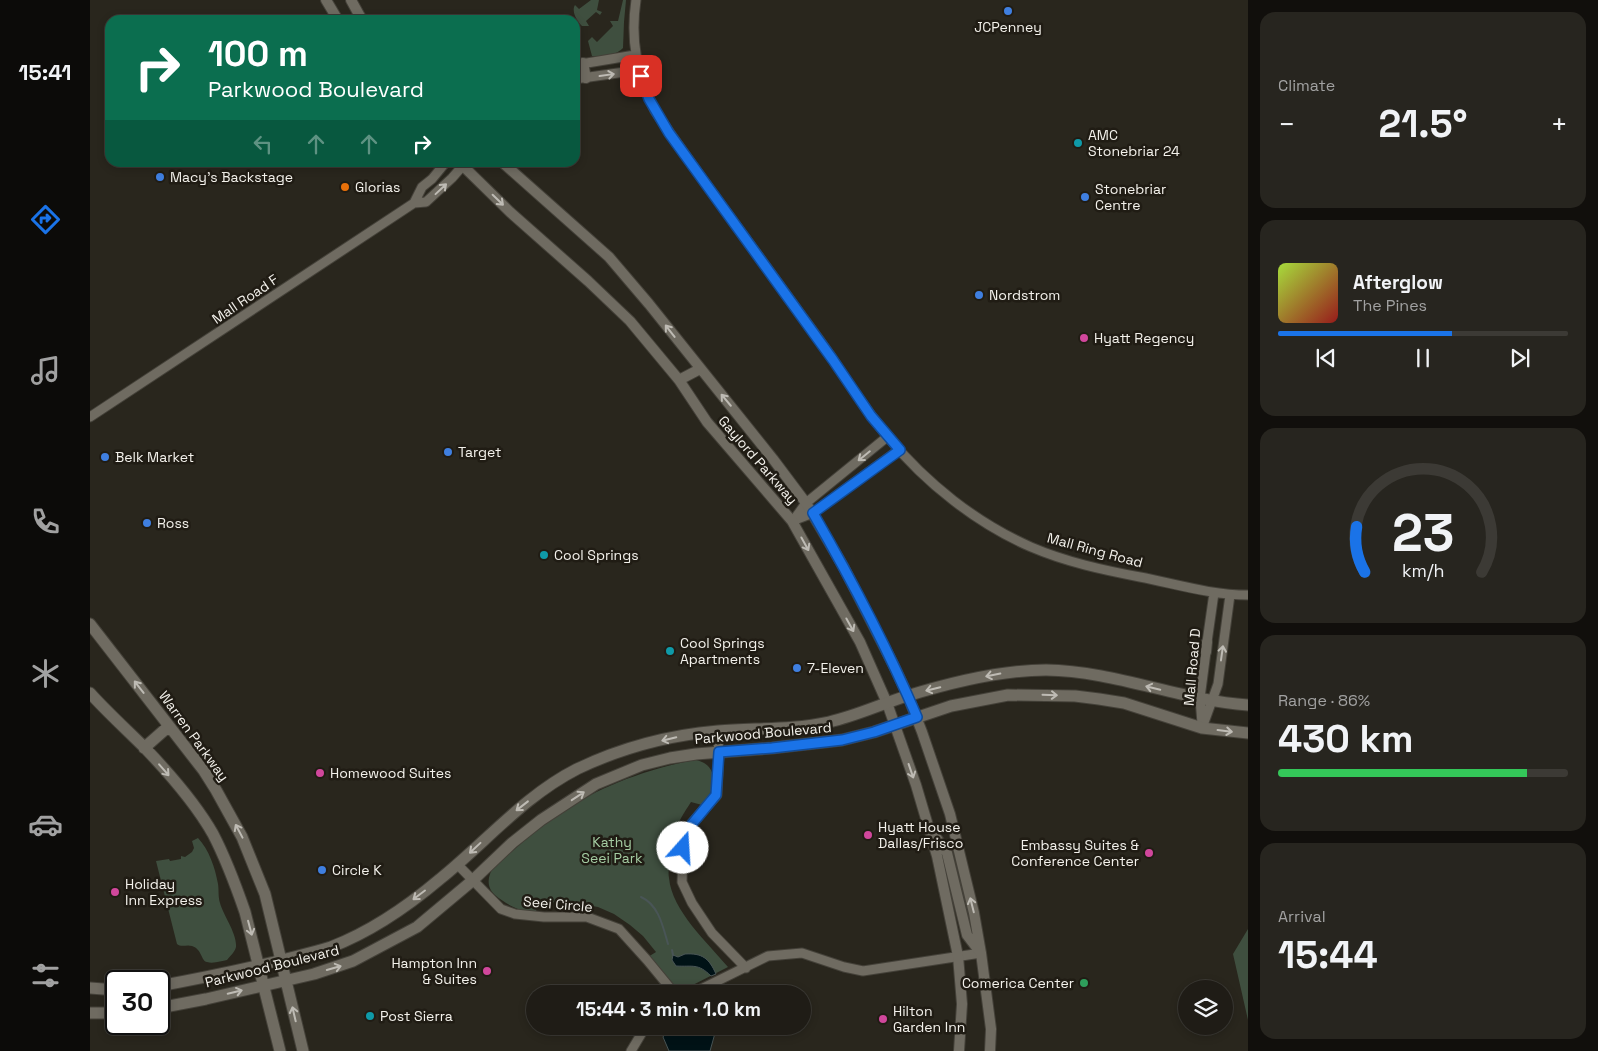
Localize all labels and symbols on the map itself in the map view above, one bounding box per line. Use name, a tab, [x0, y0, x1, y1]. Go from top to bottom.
marker: JCPenney	[1002, 5, 1014, 17]
place label: JCPenney	[974, 18, 1042, 36]
pin	[620, 55, 662, 97]
one-way arrow	[599, 69, 615, 79]
place label: AMC Stonebriar 24	[1088, 126, 1180, 160]
marker: AMC Stonebriar 24	[1072, 137, 1084, 149]
place label: Macy's Backstage	[170, 168, 293, 186]
marker: Macy's Backstage	[154, 171, 166, 183]
place label: Glorias	[355, 178, 400, 196]
place label: Stonebriar Centre	[1095, 180, 1166, 214]
marker: Glorias	[339, 181, 351, 193]
one-way arrow	[434, 183, 447, 195]
marker: Stonebriar Centre	[1079, 191, 1091, 203]
one-way arrow	[491, 194, 504, 206]
street label: Mall Road F	[208, 270, 282, 328]
place label: Nordstrom	[989, 286, 1060, 304]
marker: Nordstrom	[973, 289, 985, 301]
one-way arrow	[665, 324, 676, 337]
place label: Hyatt Regency	[1094, 329, 1194, 347]
marker: Hyatt Regency	[1078, 332, 1090, 344]
one-way arrow	[721, 394, 732, 407]
street label: Gaylord Parkway	[714, 412, 802, 508]
place label: Target	[458, 443, 502, 461]
marker: Target	[442, 446, 454, 458]
place label: Belk Market	[115, 448, 194, 466]
one-way arrow	[857, 450, 870, 462]
marker: Belk Market	[99, 451, 111, 463]
place label: Ross	[157, 514, 189, 532]
marker: Ross	[141, 517, 153, 529]
street label: Mall Ring Road	[1045, 529, 1145, 571]
one-way arrow	[801, 537, 811, 551]
place label: Cool Springs	[554, 546, 639, 564]
marker: Cool Springs	[538, 549, 550, 561]
one-way arrow	[846, 617, 856, 632]
street label: Mall Road D	[1180, 627, 1204, 707]
place label: Cool Springs Apartments	[680, 634, 765, 668]
marker: Cool Springs Apartments	[664, 645, 676, 657]
one-way arrow	[1217, 645, 1227, 661]
place label: 7-Eleven	[807, 659, 864, 677]
marker: 7-Eleven	[791, 662, 803, 674]
one-way arrow	[985, 671, 1001, 681]
one-way arrow	[134, 681, 145, 694]
one-way arrow	[1145, 682, 1161, 692]
one-way arrow	[926, 685, 942, 694]
street label: Warren Parkway	[155, 687, 233, 785]
one-way arrow	[1042, 690, 1058, 700]
street label: Parkwood Boulevard	[694, 718, 832, 748]
one-way arrow	[1217, 726, 1233, 736]
one-way arrow	[661, 735, 677, 744]
one-way arrow	[907, 763, 916, 778]
one-way arrow	[159, 764, 170, 777]
place label: Homewood Suites	[330, 764, 451, 782]
marker: Homewood Suites	[314, 767, 326, 779]
one-way arrow	[571, 791, 585, 801]
one-way arrow	[516, 800, 529, 811]
place label: Hyatt House Dallas/Frisco	[878, 818, 963, 852]
position arrow	[656, 821, 708, 873]
one-way arrow	[234, 824, 244, 839]
marker: Hyatt House Dallas/Frisco	[862, 829, 874, 841]
park label: Kathy Seei Park	[581, 833, 643, 867]
place label: Embassy Suites & Conference Center	[1011, 836, 1140, 870]
one-way arrow	[468, 842, 481, 854]
marker: Embassy Suites & Conference Center	[1143, 847, 1155, 859]
place label: Circle K	[332, 861, 382, 879]
marker: Circle K	[316, 864, 328, 876]
place label: Holiday Inn Express	[125, 875, 202, 909]
marker: Holiday Inn Express	[109, 886, 121, 898]
one-way arrow	[413, 890, 426, 901]
street label: Seei Circle	[522, 892, 594, 916]
one-way arrow	[967, 898, 976, 914]
one-way arrow	[245, 920, 255, 936]
street label: Parkwood Boulevard	[203, 941, 341, 991]
place label: Hampton Inn & Suites	[391, 954, 477, 988]
one-way arrow	[325, 963, 341, 972]
marker: Hampton Inn & Suites	[481, 965, 493, 977]
speed limit sign: 30	[105, 970, 170, 1035]
place label: Comerica Center	[962, 974, 1074, 992]
marker: Comerica Center	[1078, 977, 1090, 989]
one-way arrow	[226, 987, 242, 996]
place label: Hilton Garden Inn	[893, 1002, 965, 1036]
one-way arrow	[289, 1006, 298, 1022]
place label: Post Sierra	[380, 1007, 453, 1025]
marker: Post Sierra	[364, 1010, 376, 1022]
marker: Hilton Garden Inn	[877, 1013, 889, 1025]

